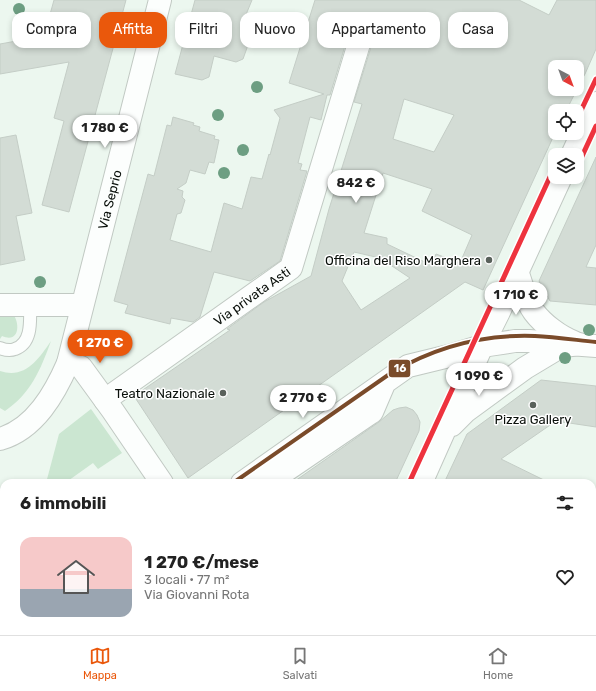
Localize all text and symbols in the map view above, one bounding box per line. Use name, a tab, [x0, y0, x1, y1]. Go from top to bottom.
chip: Compra	[12, 12, 91, 48]
chip: Affitta	[99, 12, 167, 48]
chip: Filtri	[175, 12, 232, 48]
chip: Nuovo	[240, 12, 309, 48]
chip: Appartamento	[317, 12, 440, 48]
chip: Casa	[448, 12, 508, 48]
north arrow	[548, 60, 584, 96]
map controls	[548, 60, 584, 184]
button: locate	[548, 104, 584, 140]
pin: 1 780 €	[68, 115, 142, 149]
text: 1 780 €	[81, 120, 129, 135]
button: layers	[548, 148, 584, 184]
street label: Via Seprio	[95, 168, 124, 231]
pin: 842 €	[328, 170, 384, 204]
text: 842 €	[336, 175, 376, 190]
place label: Officina del Riso Marghera	[325, 253, 481, 269]
marker: Officina del Riso Marghera	[484, 255, 494, 265]
street label: Via privata Asti	[210, 263, 293, 328]
pin: 1 710 €	[479, 282, 553, 316]
text: 1 710 €	[494, 287, 538, 302]
pin: 1 270 €	[63, 330, 137, 364]
text: 1 270 €	[77, 335, 123, 350]
line badge: 16	[388, 359, 411, 378]
text: 16	[394, 362, 406, 375]
pin: 1 090 €	[442, 363, 516, 397]
text: 1 090 €	[455, 368, 503, 383]
pin: 2 770 €	[266, 385, 340, 419]
place label: Teatro Nazionale	[115, 386, 215, 401]
marker: Teatro Nazionale	[218, 388, 228, 398]
text: 2 770 €	[279, 390, 327, 405]
marker: Pizza Gallery	[528, 400, 538, 410]
place label: Pizza Gallery	[495, 412, 571, 427]
icon: filters	[554, 492, 576, 514]
text: 6 immobili	[20, 493, 106, 513]
text: 1 270 €/mese	[144, 552, 259, 572]
icon: home	[52, 553, 100, 601]
icon: heart	[554, 566, 576, 588]
text: 3 locali · 77 m²	[144, 572, 229, 587]
text: Via Giovanni Rota	[144, 587, 250, 602]
tab: Mappa	[83, 645, 117, 682]
tab: Salvati	[283, 645, 317, 682]
tab: Home	[483, 645, 513, 682]

